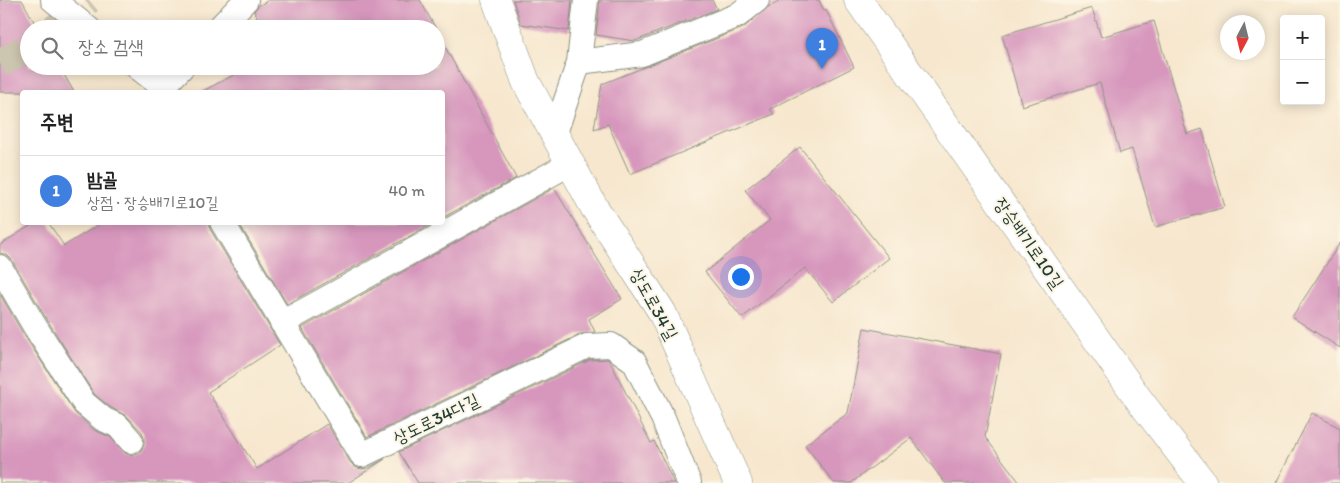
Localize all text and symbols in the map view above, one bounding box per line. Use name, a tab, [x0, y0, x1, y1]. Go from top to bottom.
north arrow	[1220, 15, 1265, 60]
map controls	[1280, 15, 1325, 105]
button: +	[1280, 15, 1325, 60]
search box	[20, 20, 445, 75]
pin: 1	[806, 28, 838, 69]
icon: search	[38, 34, 66, 62]
text: 장소 검색	[78, 35, 143, 58]
button: −	[1280, 60, 1325, 105]
text: 주변	[40, 109, 74, 134]
text: 밤골	[87, 168, 118, 191]
text: 1	[52, 181, 60, 200]
text: 40 m	[388, 181, 425, 200]
text: 상점 · 장승배기로10길	[87, 193, 218, 212]
street label: 장승배기로10길	[989, 193, 1069, 293]
street label: 상도로34길	[625, 264, 683, 344]
your location	[728, 264, 754, 290]
street label: 상도로34다길	[389, 388, 483, 449]

